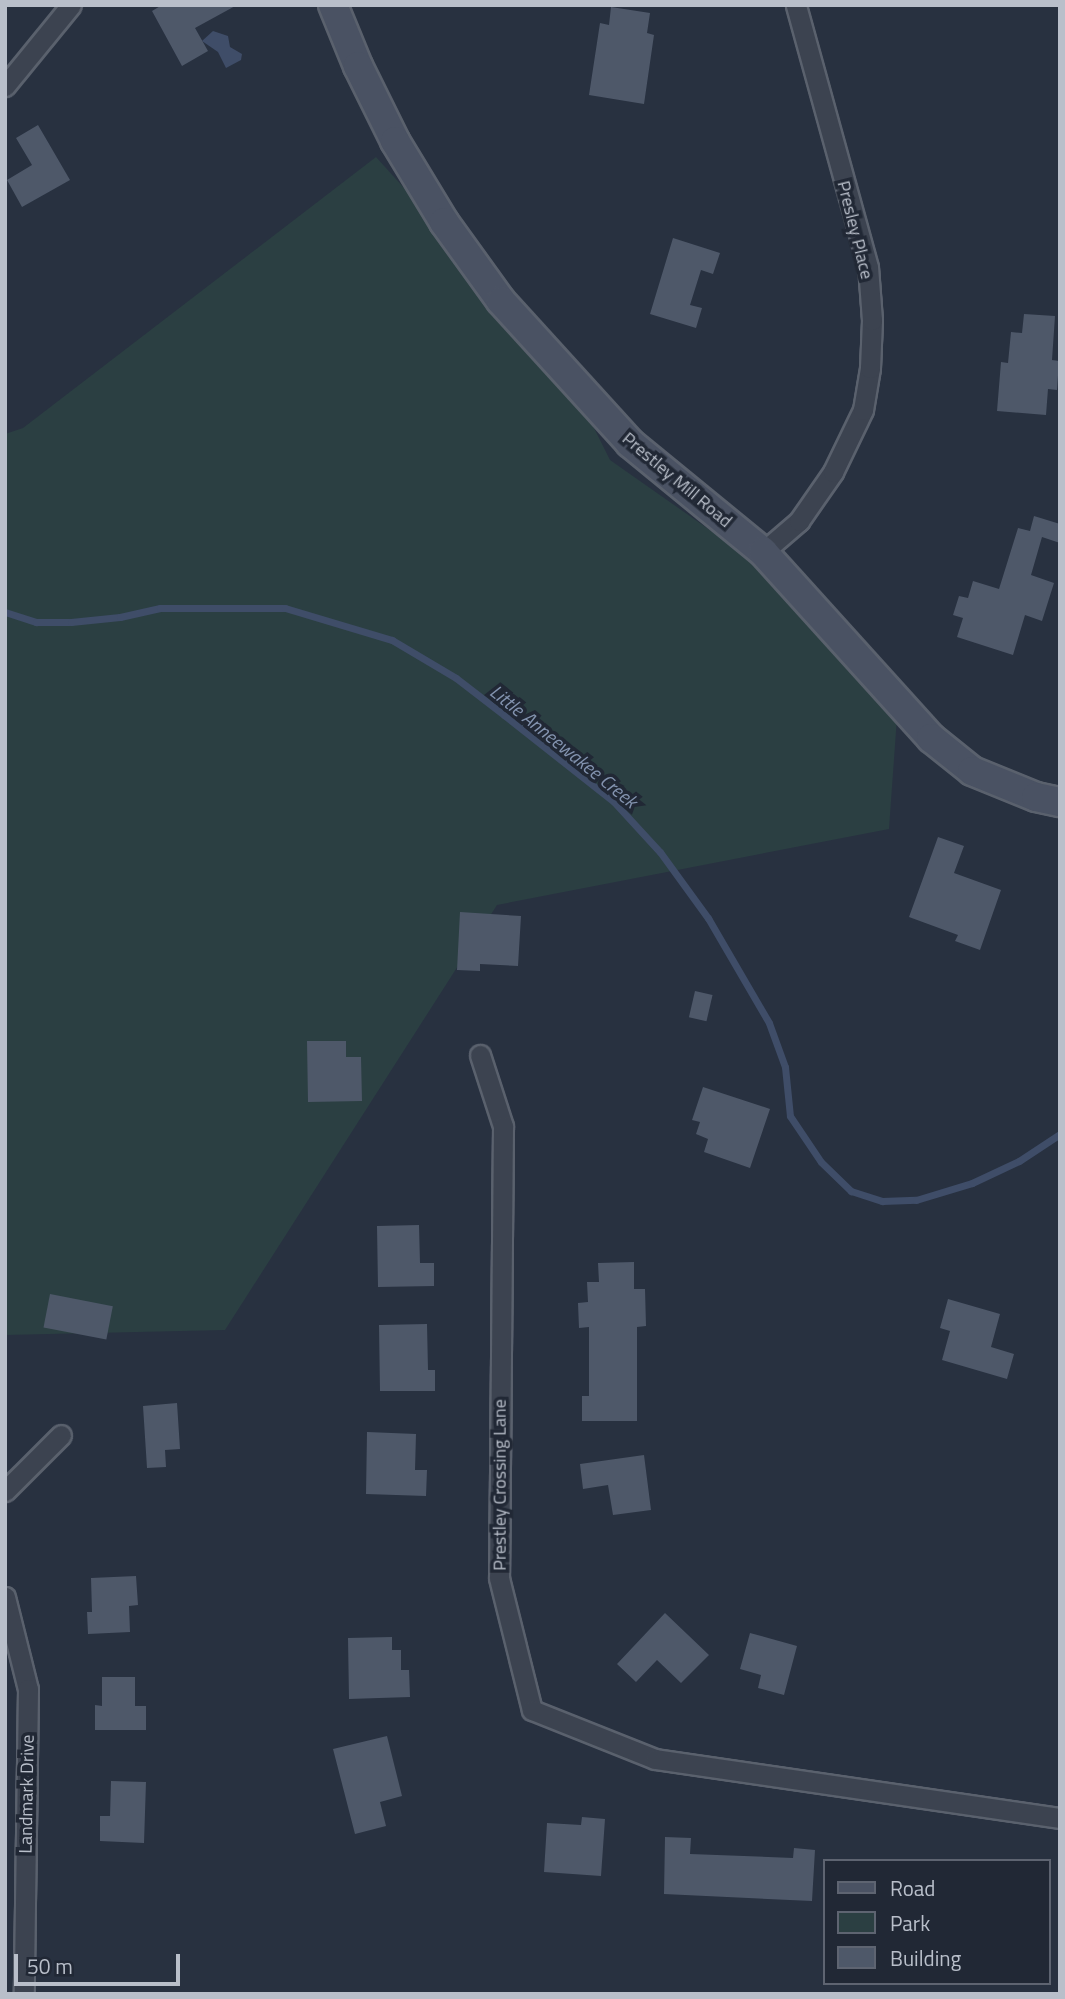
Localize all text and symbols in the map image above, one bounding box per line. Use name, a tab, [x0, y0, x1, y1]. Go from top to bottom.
street label: Presley Place	[832, 179, 878, 281]
street label: Prestley Mill Road	[618, 428, 736, 532]
water label: Little Anneewakee Creek	[486, 680, 642, 812]
street label: Prestley Crossing Lane	[489, 1399, 511, 1571]
street label: Landmark Drive	[15, 1734, 39, 1854]
legend	[824, 1859, 1051, 1985]
text: Road	[890, 1872, 935, 1904]
text: Park	[890, 1907, 930, 1939]
scale bar	[18, 1940, 184, 1984]
text: Building	[890, 1942, 961, 1974]
text: 50 m	[27, 1950, 73, 1982]

